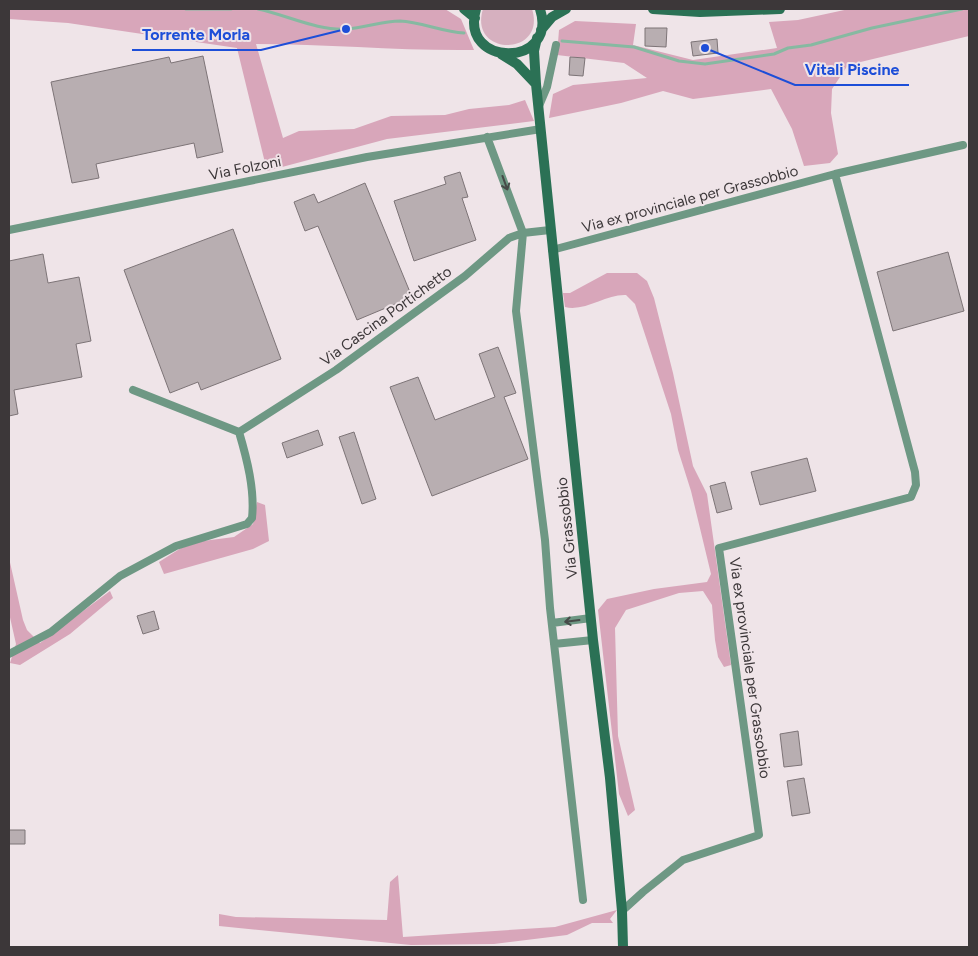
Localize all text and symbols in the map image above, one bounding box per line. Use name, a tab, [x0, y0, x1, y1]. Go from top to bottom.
callout: Torrente Morla	[132, 19, 261, 50]
text: Torrente Morla	[142, 25, 250, 44]
callout: Vitali Piscine	[795, 54, 909, 85]
text: Vitali Piscine	[805, 60, 899, 79]
street label: Via Folzoni	[207, 152, 283, 184]
street label: Via ex provinciale per Grassobbio	[580, 161, 800, 237]
one-way arrow	[500, 175, 510, 190]
street label: Via Cascina Portichetto	[317, 262, 456, 370]
street label: Via Grassobbio	[553, 476, 581, 580]
street label: Via ex provinciale per Grassobbio	[726, 556, 774, 780]
one-way arrow	[564, 616, 580, 626]

